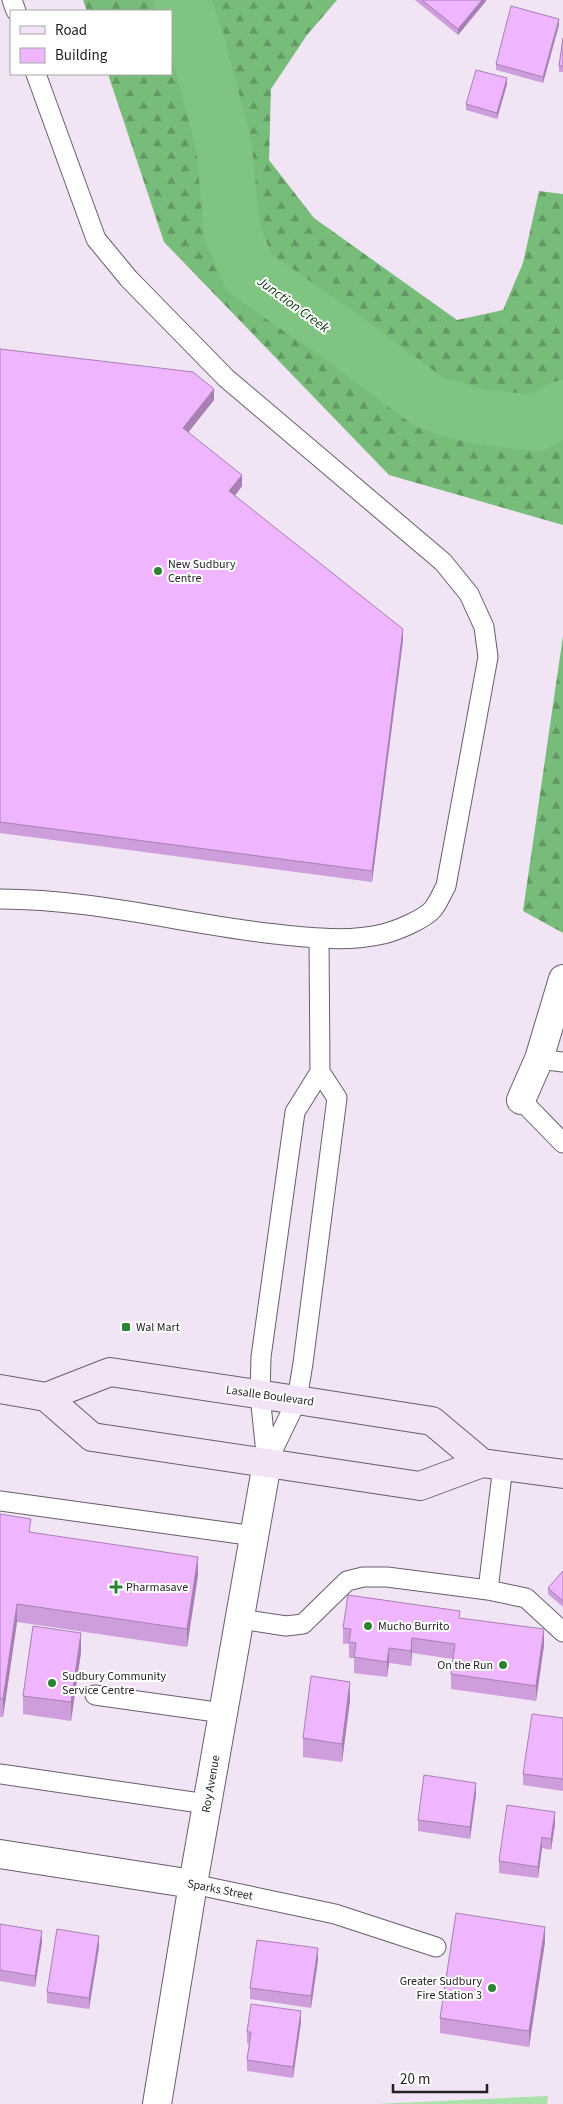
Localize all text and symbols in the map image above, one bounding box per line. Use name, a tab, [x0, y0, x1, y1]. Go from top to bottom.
legend	[10, 10, 172, 75]
text: Road	[55, 20, 87, 41]
text: Building	[55, 45, 108, 66]
water label: Junction Creek	[252, 271, 333, 338]
place label: New Sudbury Centre	[168, 556, 236, 587]
marker: New Sudbury Centre	[152, 565, 164, 577]
place label: Wal Mart	[136, 1319, 180, 1336]
marker: Wal Mart	[120, 1321, 132, 1333]
street label: Lasalle Boulevard	[225, 1381, 315, 1411]
place label: Pharmasave	[126, 1579, 188, 1596]
marker: Pharmasave	[110, 1581, 122, 1593]
place label: Mucho Burrito	[378, 1618, 449, 1635]
marker: Mucho Burrito	[362, 1620, 374, 1632]
place label: On the Run	[437, 1657, 493, 1674]
marker: On the Run	[497, 1659, 509, 1671]
place label: Sudbury Community Service Centre	[62, 1668, 167, 1699]
marker: Sudbury Community Service Centre	[46, 1677, 58, 1689]
street label: Roy Avenue	[198, 1754, 224, 1814]
street label: Sparks Street	[186, 1875, 254, 1905]
place label: Greater Sudbury Fire Station 3	[400, 1973, 482, 2004]
marker: Greater Sudbury Fire Station 3	[486, 1982, 498, 1994]
scale bar	[393, 2062, 487, 2094]
text: 20 m	[400, 2069, 430, 2090]

